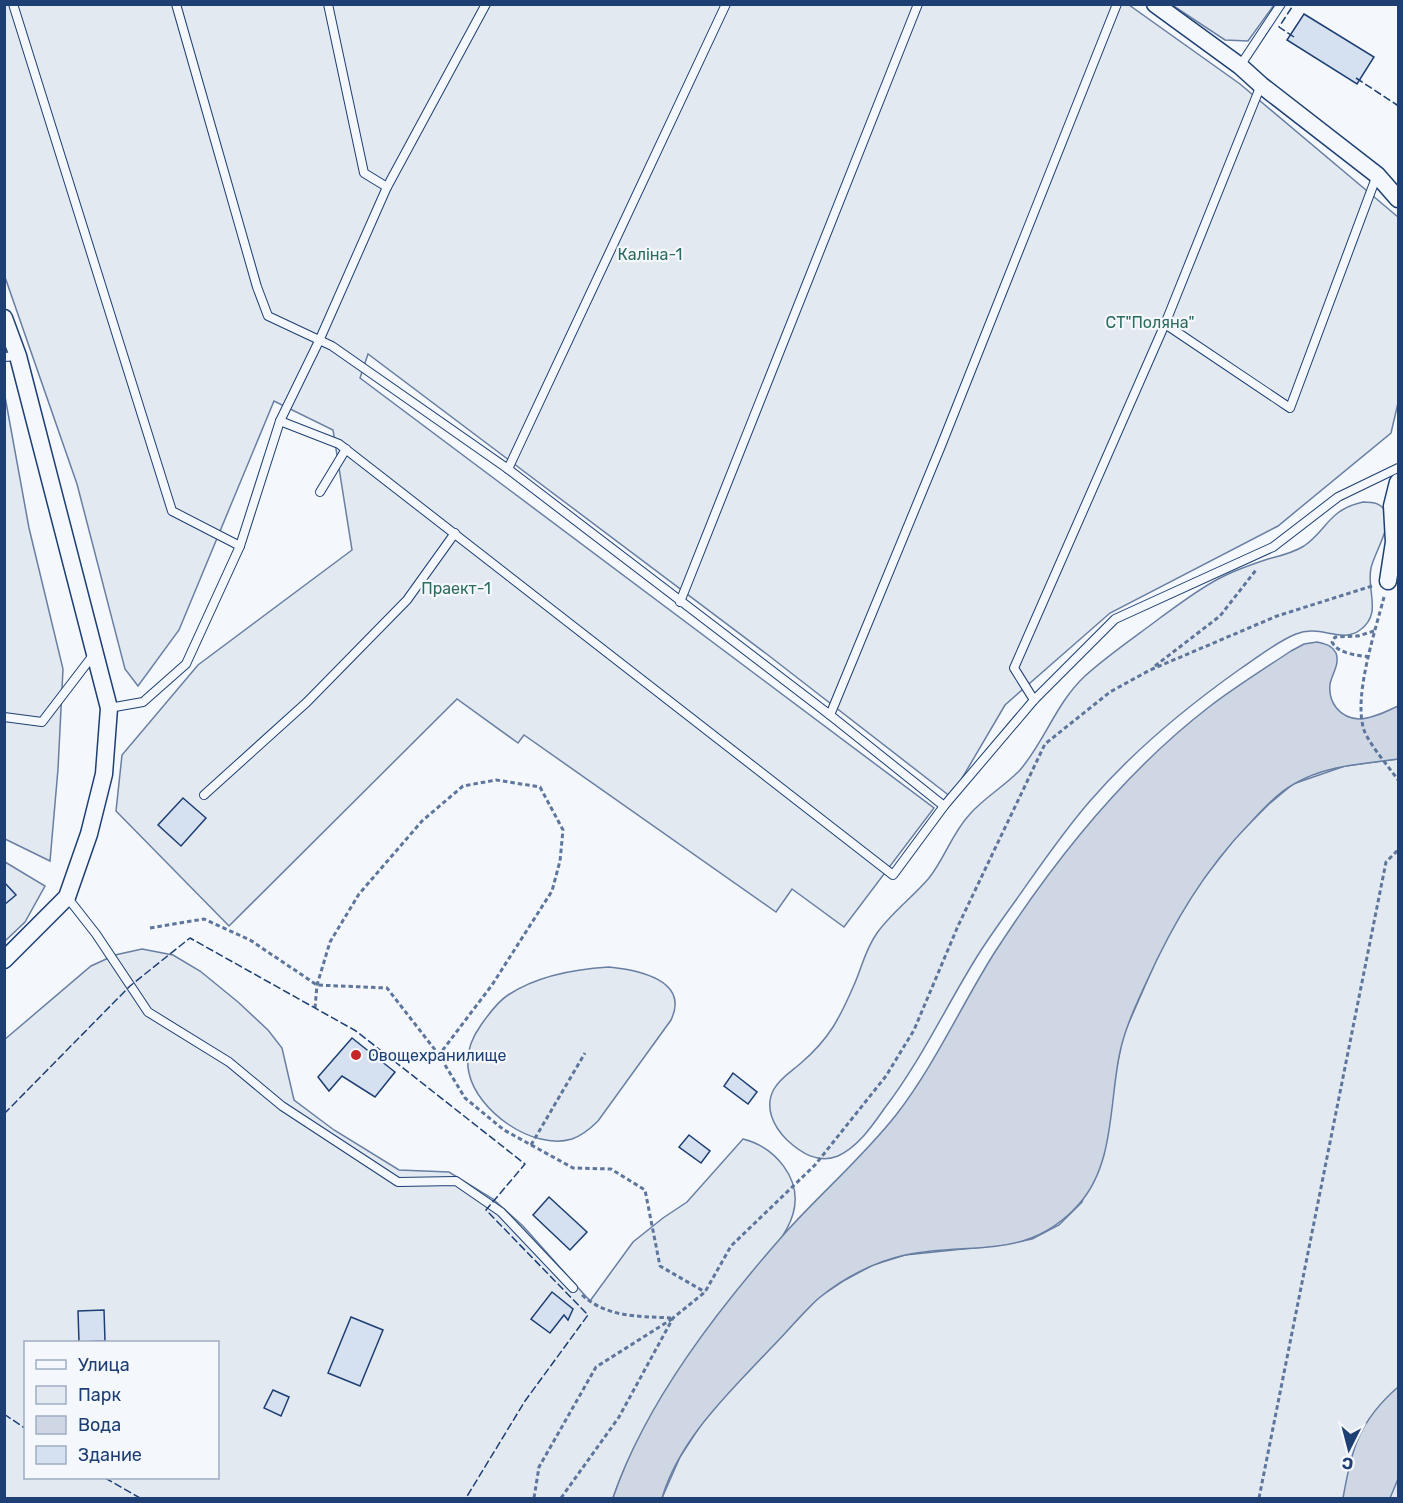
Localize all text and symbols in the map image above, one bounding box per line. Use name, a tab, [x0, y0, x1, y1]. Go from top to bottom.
park label: Каліна-1	[618, 245, 682, 264]
park label: СТ"Поляна"	[1106, 313, 1194, 332]
park label: Праект-1	[421, 579, 491, 598]
place label: Овощехранилище	[368, 1046, 506, 1065]
marker: Овощехранилище	[349, 1048, 363, 1062]
legend	[24, 1341, 219, 1479]
text: Улица	[78, 1354, 130, 1376]
text: Парк	[78, 1384, 122, 1406]
text: Вода	[78, 1414, 121, 1436]
north arrow	[1319, 1419, 1379, 1479]
text: Здание	[78, 1444, 142, 1466]
text: С	[1341, 1453, 1354, 1473]

